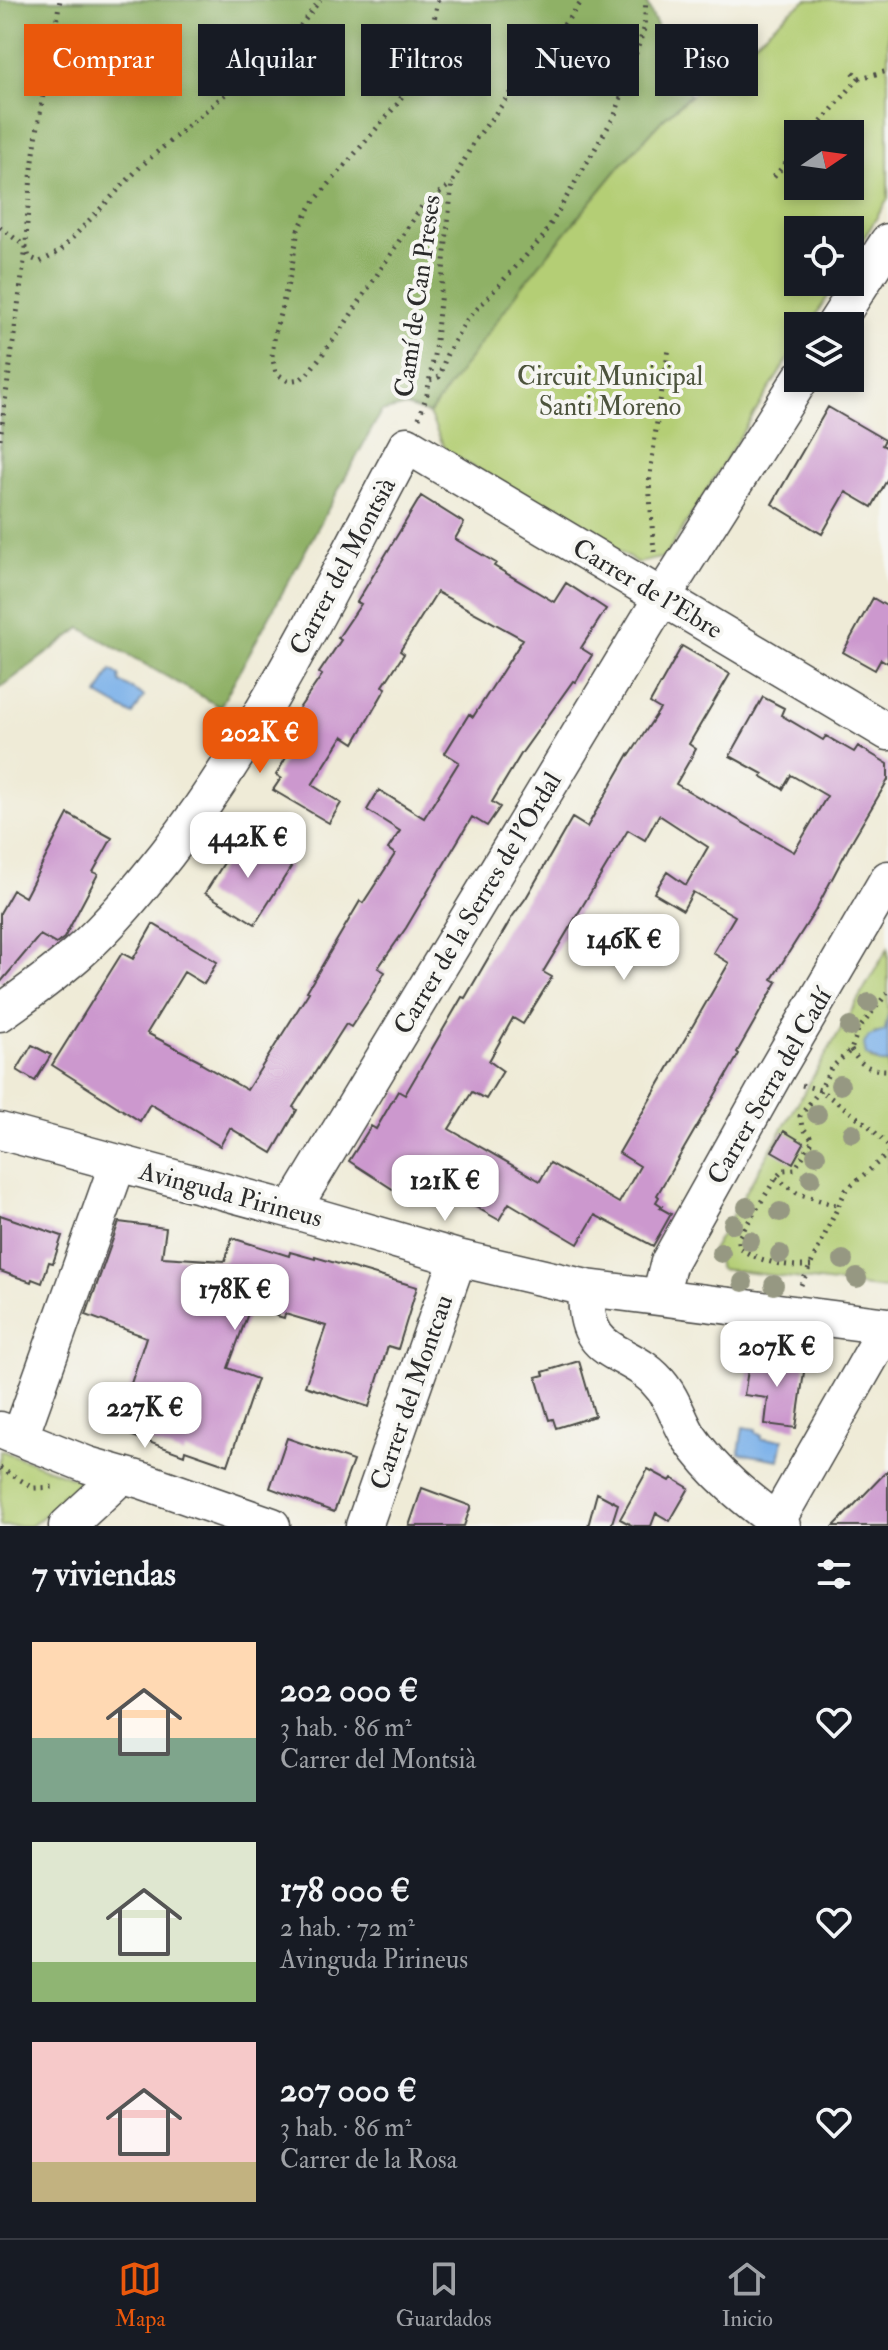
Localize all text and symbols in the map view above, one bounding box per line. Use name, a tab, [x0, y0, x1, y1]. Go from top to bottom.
chip: Comprar	[24, 24, 182, 96]
chip: Alquilar	[198, 24, 345, 96]
chip: Filtros	[361, 24, 491, 96]
chip: Nuevo	[507, 24, 639, 96]
chip: Piso	[655, 24, 758, 96]
north arrow	[784, 120, 864, 200]
map controls	[784, 120, 864, 392]
street label: Camí de Can Preses	[388, 193, 448, 399]
button: locate	[784, 216, 864, 296]
button: layers	[784, 312, 864, 392]
park label: Circuit Municipal Santi Moreno	[517, 361, 703, 423]
street label: Carrer del Montsià	[283, 472, 403, 661]
street label: Carrer de l'Ebre	[567, 532, 728, 646]
pin: 202K €	[195, 707, 325, 775]
text: 202K €	[221, 717, 299, 749]
street label: Carrer de la Serres de l'Ordal	[387, 766, 569, 1040]
pin: 442K €	[183, 812, 313, 880]
text: 442K €	[208, 822, 288, 854]
pin: 146K €	[559, 914, 689, 982]
text: 146K €	[586, 924, 662, 956]
street label: Carrer Serra del Cadí	[701, 981, 840, 1190]
street label: Avinguda Pirineus	[135, 1155, 326, 1235]
pin: 121K €	[380, 1155, 510, 1223]
text: 121K €	[410, 1165, 480, 1197]
pin: 178K €	[170, 1264, 300, 1332]
text: 178K €	[199, 1274, 271, 1306]
street label: Carrer del Montcau	[364, 1291, 460, 1494]
pin: 207K €	[712, 1321, 842, 1389]
text: 207K €	[738, 1331, 816, 1363]
pin: 227K €	[80, 1382, 210, 1450]
text: 227K €	[106, 1392, 184, 1424]
icon: filters	[812, 1552, 856, 1596]
text: 7 viviendas	[32, 1553, 176, 1596]
text: 202 000 €	[280, 1669, 418, 1712]
icon: home	[96, 1674, 192, 1770]
icon: heart	[812, 1700, 856, 1744]
text: 3 hab. · 86 m²	[280, 1712, 412, 1744]
text: Carrer del Montsià	[280, 1744, 476, 1776]
text: 178 000 €	[280, 1869, 410, 1912]
icon: home	[96, 1874, 192, 1970]
icon: heart	[812, 1900, 856, 1944]
text: 2 hab. · 72 m²	[280, 1912, 415, 1944]
text: Avinguda Pirineus	[280, 1944, 468, 1976]
text: 207 000 €	[280, 2069, 417, 2112]
icon: home	[96, 2074, 192, 2170]
icon: heart	[812, 2100, 856, 2144]
text: 3 hab. · 86 m²	[280, 2112, 412, 2144]
text: Carrer de la Rosa	[280, 2144, 457, 2176]
tab: Mapa	[115, 2257, 165, 2333]
tab: Guardados	[396, 2257, 491, 2333]
tab: Inicio	[722, 2257, 773, 2333]

